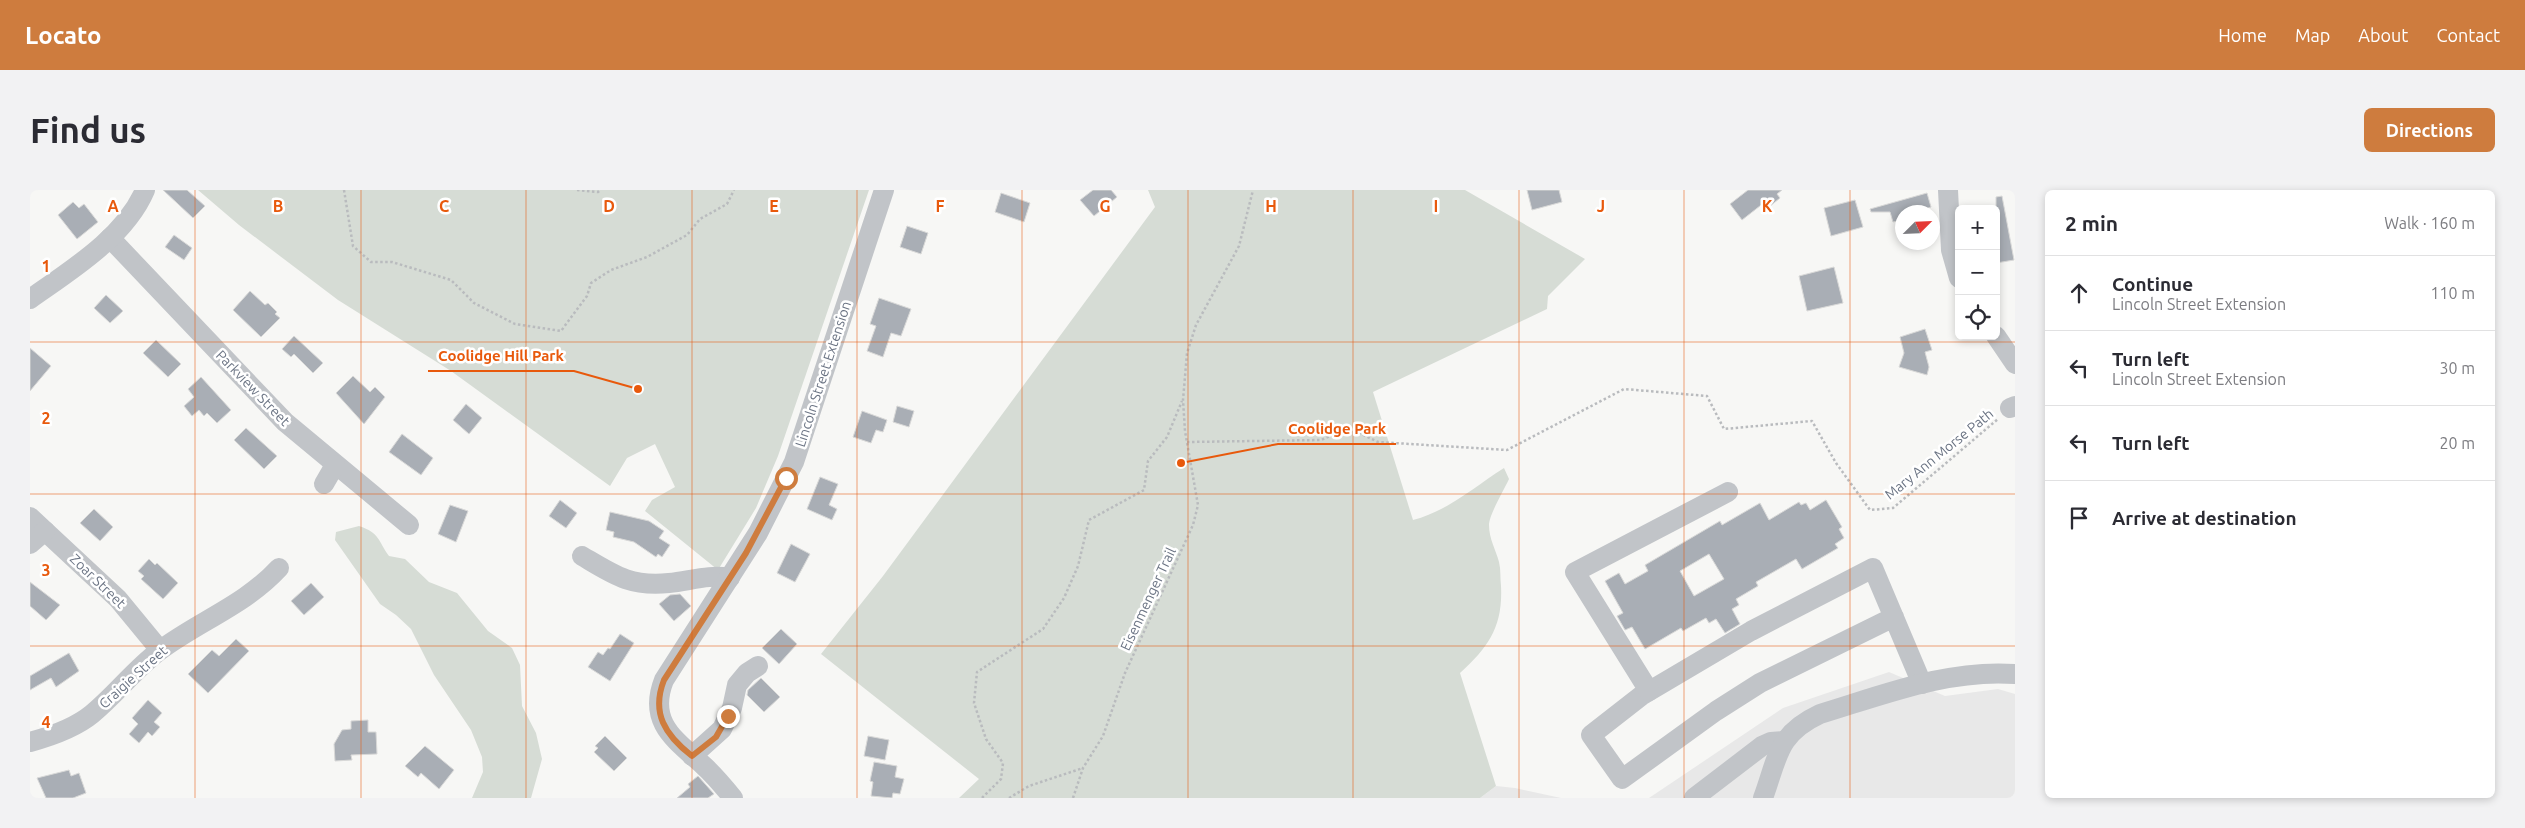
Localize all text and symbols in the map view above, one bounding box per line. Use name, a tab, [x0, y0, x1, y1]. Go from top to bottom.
text: Locato	[25, 22, 101, 49]
text: Home	[2218, 25, 2267, 45]
text: Map	[2295, 25, 2330, 45]
text: About	[2358, 25, 2408, 45]
text: Contact	[2436, 25, 2500, 45]
button: Directions	[2364, 108, 2495, 152]
text: Find us	[30, 110, 146, 150]
text: A	[107, 197, 119, 215]
text: B	[273, 197, 283, 215]
text: C	[439, 197, 449, 215]
text: D	[603, 197, 615, 215]
text: E	[769, 197, 779, 215]
text: F	[936, 197, 945, 215]
text: G	[1099, 197, 1111, 215]
text: H	[1265, 197, 1277, 215]
text: I	[1434, 197, 1438, 215]
text: J	[1597, 197, 1605, 215]
text: K	[1762, 197, 1773, 215]
north arrow	[1895, 205, 1940, 250]
map controls	[1955, 205, 2000, 340]
button: +	[1955, 205, 2000, 250]
text: 2 min	[2065, 211, 2118, 235]
text: Walk · 160 m	[2384, 214, 2475, 232]
button: −	[1955, 250, 2000, 295]
text: 1	[41, 257, 51, 275]
text: Continue	[2112, 273, 2193, 295]
icon: ahead	[2065, 279, 2093, 307]
text: 110 m	[2430, 284, 2475, 302]
button: locate	[1955, 295, 2000, 340]
text: Lincoln Street Extension	[2112, 295, 2286, 313]
street label: Lincoln Street Extension	[792, 299, 854, 449]
callout: Coolidge Hill Park	[428, 341, 574, 371]
street label: Parkview Street	[213, 347, 293, 430]
text: Coolidge Hill Park	[438, 347, 565, 364]
text: Turn left	[2112, 348, 2190, 370]
icon: left	[2065, 354, 2093, 382]
text: 30 m	[2439, 359, 2475, 377]
text: Lincoln Street Extension	[2112, 370, 2286, 388]
street label: Mary Ann Morse Path	[1882, 405, 1996, 503]
text: 2	[41, 409, 51, 427]
callout: Coolidge Park	[1278, 414, 1396, 444]
text: Coolidge Park	[1288, 420, 1387, 437]
icon: left	[2065, 429, 2093, 457]
text: Turn left	[2112, 432, 2190, 454]
text: 20 m	[2439, 434, 2475, 452]
route start	[775, 467, 798, 490]
icon: arrive	[2065, 504, 2093, 532]
text: Arrive at destination	[2112, 507, 2297, 529]
street label: Eisenmenger Trail	[1117, 545, 1179, 653]
street label: Zoar Street	[67, 551, 129, 612]
text: 3	[41, 561, 51, 579]
street label: Craigie Street	[96, 642, 171, 712]
route end	[717, 705, 740, 728]
text: 4	[41, 713, 51, 731]

